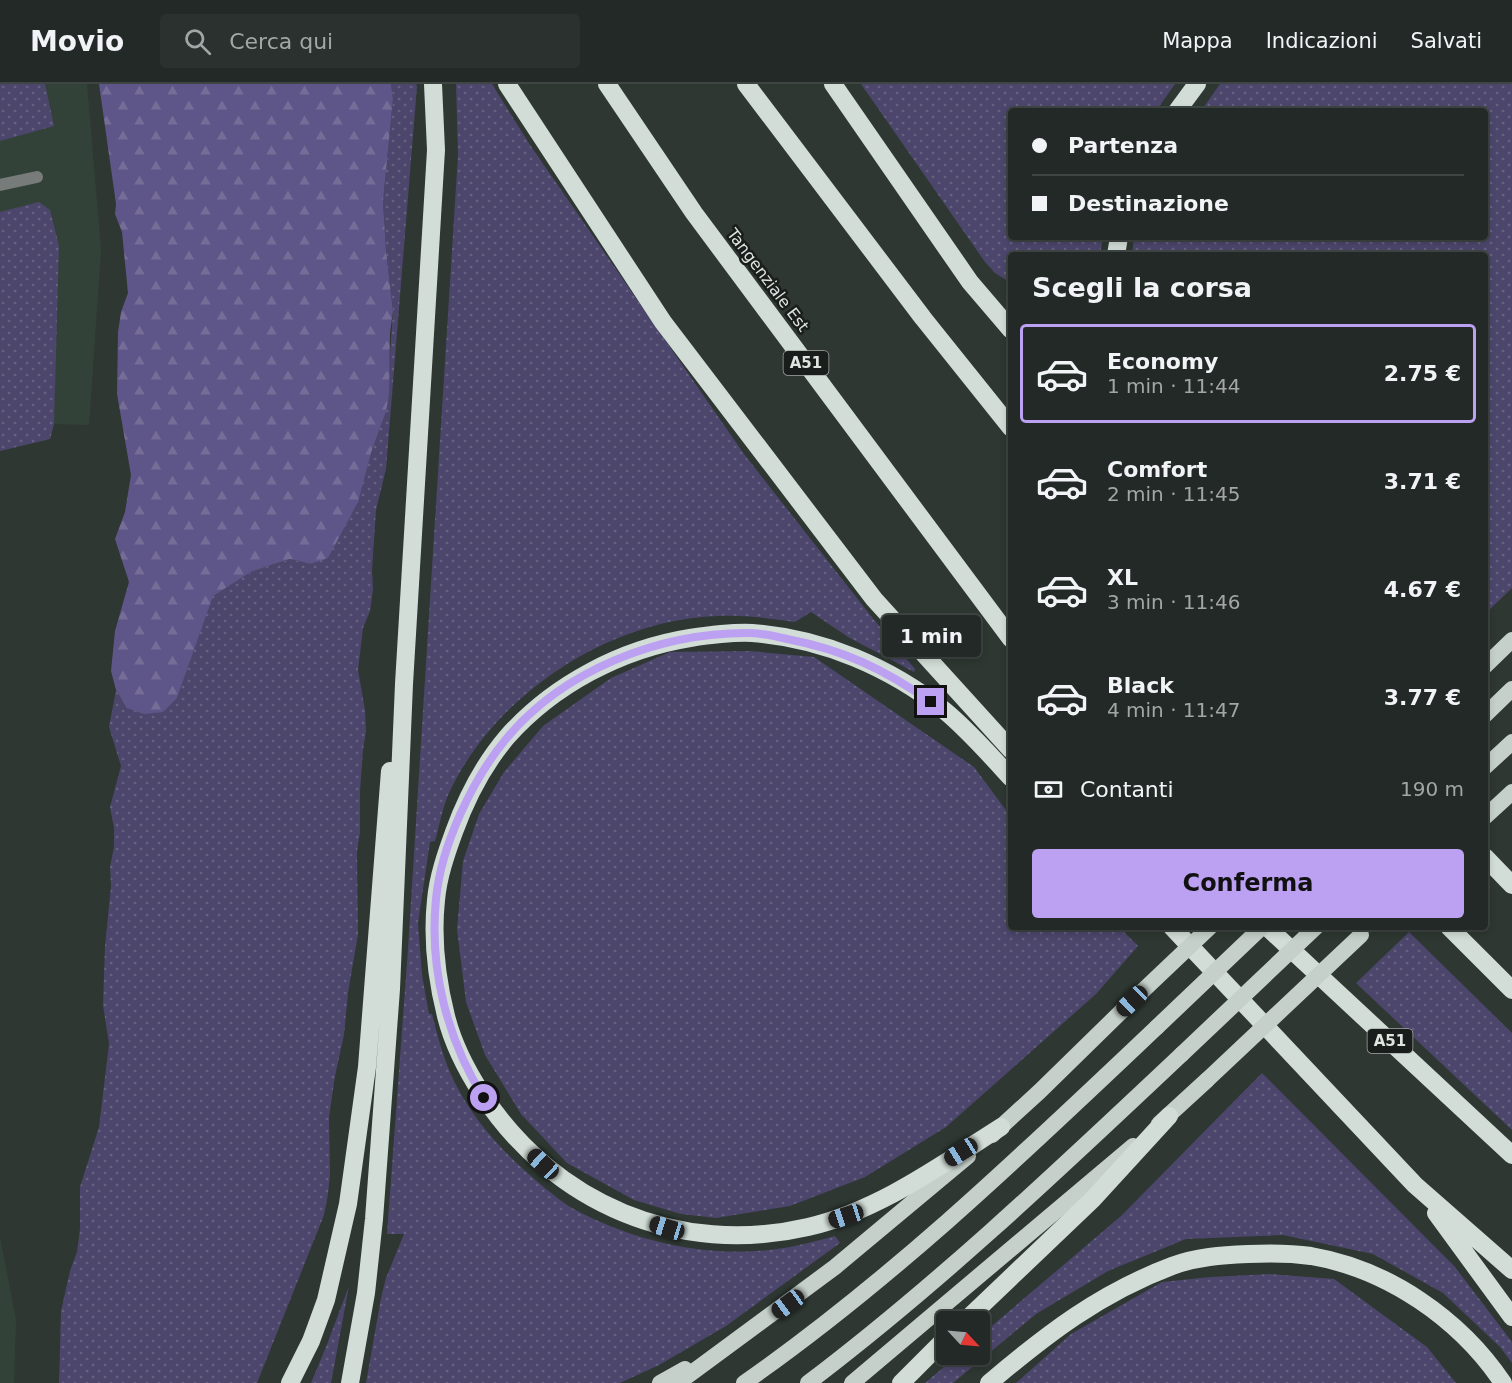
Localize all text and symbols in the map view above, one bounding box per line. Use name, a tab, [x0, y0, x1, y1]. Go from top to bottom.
search box	[160, 14, 580, 68]
text: Movio	[30, 25, 124, 58]
icon: search	[181, 25, 214, 58]
text: Cerca qui	[229, 29, 333, 54]
text: Mappa	[1162, 29, 1233, 53]
text: Indicazioni	[1266, 29, 1378, 53]
text: Salvati	[1411, 29, 1482, 53]
text: Partenza	[1068, 133, 1178, 158]
text: Destinazione	[1068, 191, 1229, 216]
street label: Tangenziale Est	[723, 224, 813, 335]
text: Scegli la corsa	[1032, 272, 1252, 303]
icon: car	[1035, 347, 1089, 401]
text: Economy	[1107, 349, 1218, 374]
road number: A51	[784, 351, 828, 375]
text: 2.75 €	[1384, 361, 1461, 386]
text: 1 min · 11:44	[1107, 374, 1241, 398]
icon: car	[1035, 455, 1089, 509]
text: Comfort	[1107, 457, 1207, 482]
text: 3.71 €	[1384, 469, 1461, 494]
text: 2 min · 11:45	[1107, 482, 1241, 506]
icon: car	[1035, 563, 1089, 617]
text: XL	[1107, 565, 1138, 590]
text: 4.67 €	[1384, 577, 1461, 602]
text: 3 min · 11:46	[1107, 590, 1241, 614]
callout: 1 min	[882, 615, 980, 657]
text: 1 min	[900, 624, 963, 648]
icon: car	[1035, 671, 1089, 725]
text: Black	[1107, 673, 1174, 698]
text: 3.77 €	[1384, 685, 1461, 710]
route end	[917, 688, 944, 715]
text: 4 min · 11:47	[1107, 698, 1241, 722]
icon: cash	[1032, 773, 1065, 806]
text: Contanti	[1080, 777, 1174, 802]
text: 190 m	[1400, 777, 1464, 801]
button: Conferma	[1032, 849, 1464, 918]
car	[1113, 982, 1151, 1020]
road number: A51	[1368, 1029, 1412, 1053]
route start	[470, 1084, 497, 1111]
car	[941, 1135, 981, 1169]
car	[524, 1145, 562, 1183]
car	[826, 1202, 866, 1230]
car	[647, 1214, 687, 1242]
car	[768, 1286, 808, 1322]
north arrow	[936, 1311, 990, 1365]
map controls	[936, 1311, 990, 1365]

